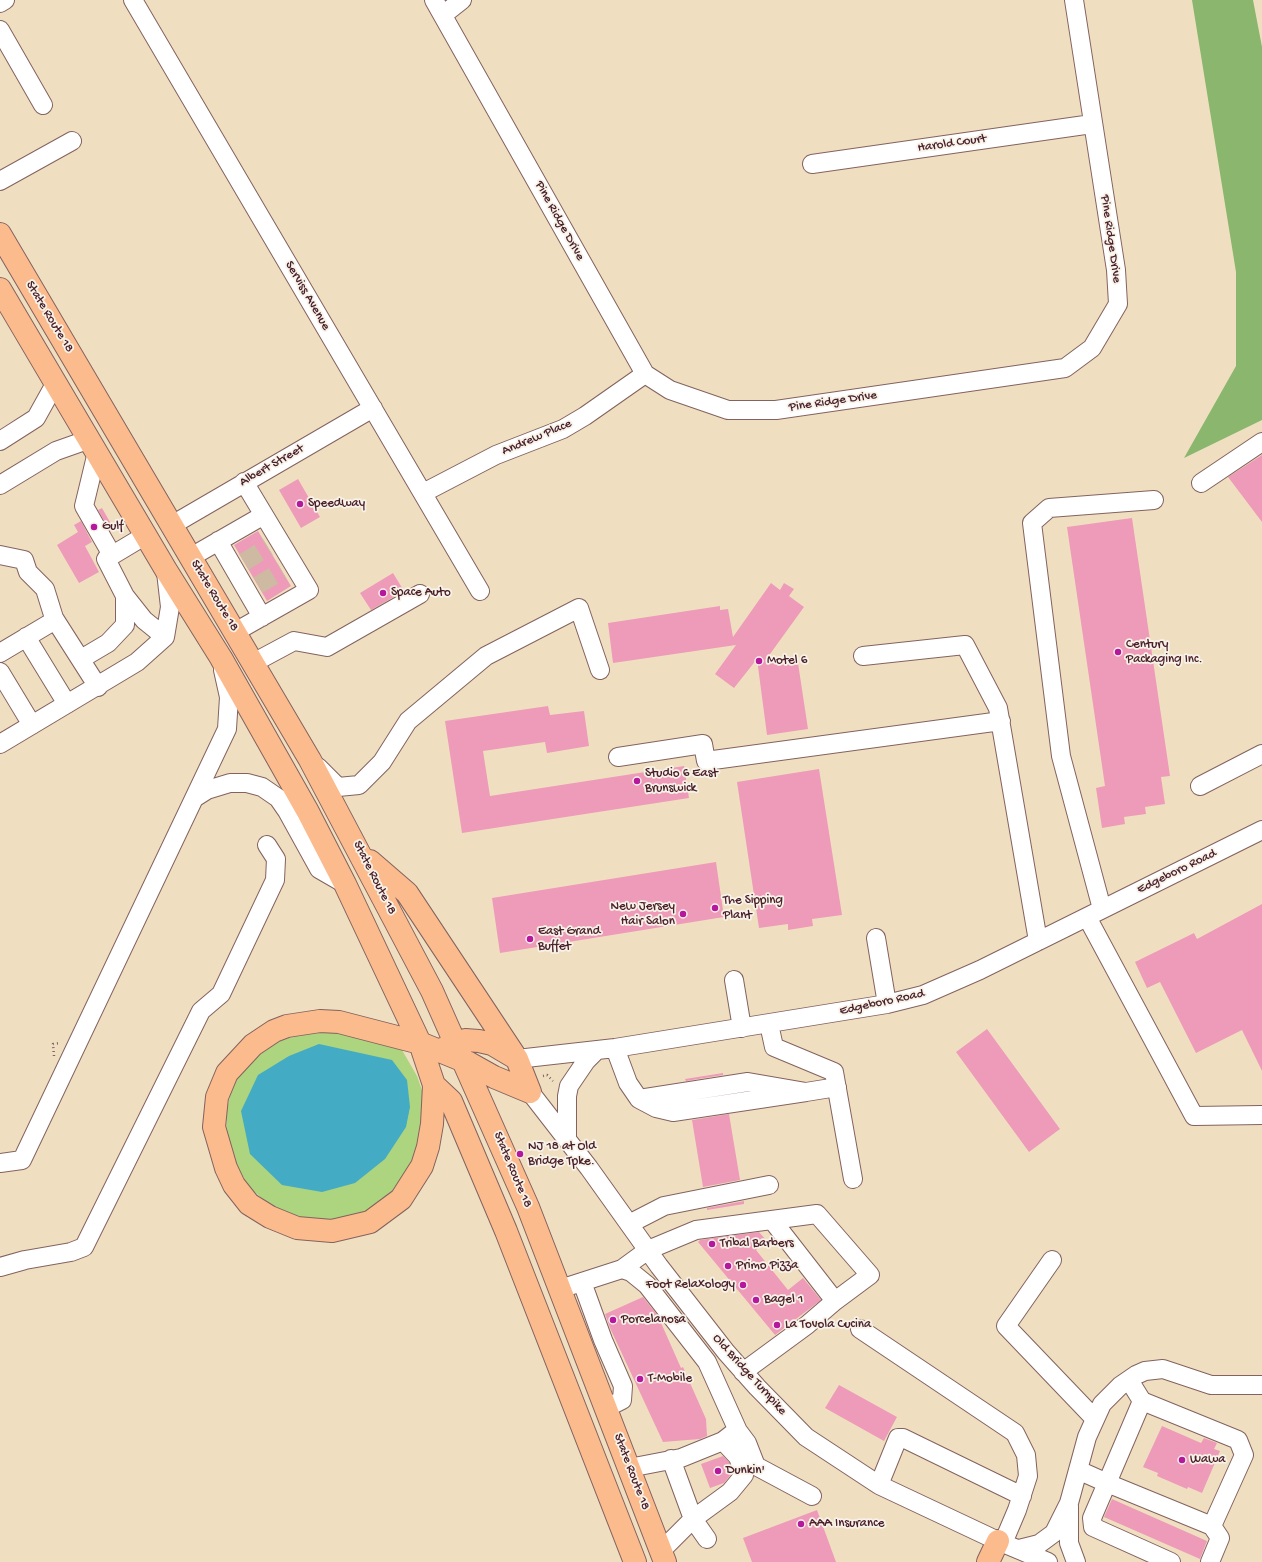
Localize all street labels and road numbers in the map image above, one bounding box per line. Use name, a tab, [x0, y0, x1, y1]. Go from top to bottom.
street label: Harold Court	[917, 131, 987, 157]
street label: Pine Ridge Drive	[531, 178, 587, 264]
street label: Pine Ridge Drive	[1096, 194, 1124, 284]
street label: Serviss Avenue	[281, 258, 333, 334]
street label: State Route 18	[22, 278, 76, 356]
street label: Pine Ridge Drive	[788, 388, 878, 416]
street label: Andrew Place	[500, 416, 574, 460]
street label: Albert Street	[237, 441, 307, 491]
street label: State Route 18	[187, 557, 241, 635]
street label: State Route 18	[349, 838, 399, 918]
street label: Edgeboro Road	[1135, 846, 1219, 898]
street label: Edgeboro Road	[838, 986, 926, 1020]
street label: State Route 18	[489, 1130, 535, 1210]
street label: Old Bridge Turnpike	[708, 1331, 790, 1419]
street label: State Route 18	[609, 1432, 653, 1512]

